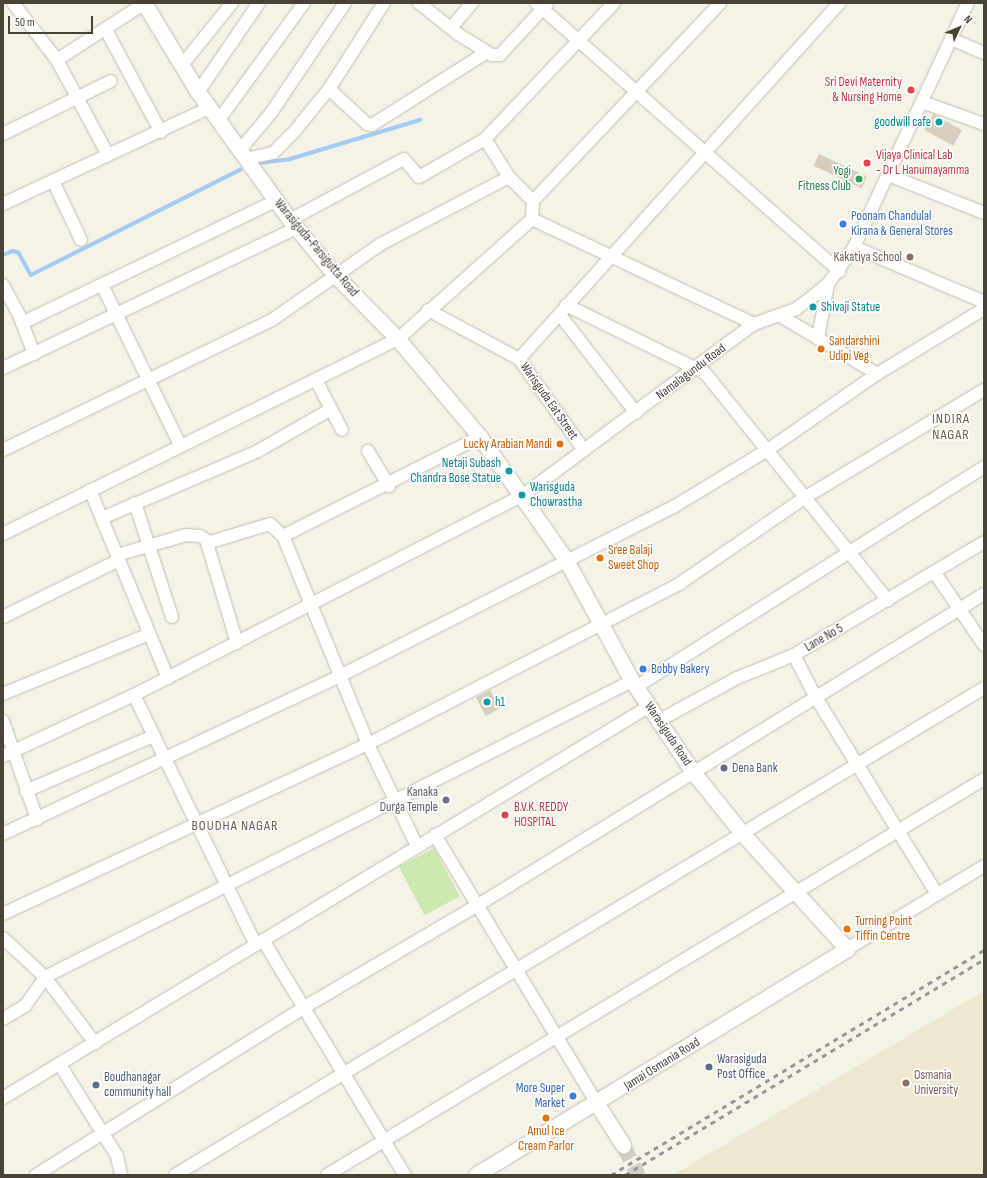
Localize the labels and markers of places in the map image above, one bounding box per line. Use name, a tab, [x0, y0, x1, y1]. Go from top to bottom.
place label: Sri Devi Maternity & Nursing Home	[825, 75, 902, 106]
marker: Sri Devi Maternity & Nursing Home	[905, 84, 917, 96]
place label: goodwill cafe	[874, 114, 931, 130]
marker: goodwill cafe	[934, 117, 944, 127]
place label: Vijaya Clinical Lab - Dr L Hanumayamma	[876, 148, 969, 179]
marker: Vijaya Clinical Lab - Dr L Hanumayamma	[861, 157, 873, 169]
place label: Yogi Fitness Club	[798, 164, 851, 195]
marker: Yogi Fitness Club	[854, 174, 864, 184]
place label: Poonam Chandulal Kirana & General Stores	[851, 209, 953, 240]
marker: Poonam Chandulal Kirana & General Stores	[838, 219, 848, 229]
place label: Kakatiya School	[833, 249, 902, 265]
marker: Kakatiya School	[905, 252, 915, 262]
place label: Shivaji Statue	[821, 299, 880, 315]
marker: Shivaji Statue	[808, 302, 818, 312]
place label: Sandarshini Udipi Veg	[829, 334, 880, 365]
marker: Sandarshini Udipi Veg	[816, 344, 826, 354]
place label: Lucky Arabian Mandi	[464, 436, 552, 452]
marker: Lucky Arabian Mandi	[555, 439, 565, 449]
place label: Netaji Subash Chandra Bose Statue	[410, 456, 501, 487]
marker: Netaji Subash Chandra Bose Statue	[504, 466, 514, 476]
place label: Warisguda Chowrastha	[530, 480, 582, 511]
marker: Warisguda Chowrastha	[517, 490, 527, 500]
place label: Sree Balaji Sweet Shop	[608, 543, 659, 574]
marker: Sree Balaji Sweet Shop	[595, 553, 605, 563]
place label: Bobby Bakery	[651, 661, 710, 677]
marker: Bobby Bakery	[638, 664, 648, 674]
place label: h1	[495, 694, 505, 710]
marker: h1	[482, 697, 492, 707]
place label: Dena Bank	[732, 760, 778, 776]
marker: Dena Bank	[719, 763, 729, 773]
place label: Kanaka Durga Temple	[380, 785, 438, 816]
marker: Kanaka Durga Temple	[441, 795, 451, 805]
place label: B.V.K. REDDY HOSPITAL	[514, 800, 568, 831]
marker: B.V.K. REDDY HOSPITAL	[499, 809, 511, 821]
place label: Turning Point Tiffin Centre	[855, 914, 912, 945]
marker: Turning Point Tiffin Centre	[842, 924, 852, 934]
place label: Warasiguda Post Office	[717, 1052, 767, 1083]
marker: Warasiguda Post Office	[704, 1062, 714, 1072]
place label: Osmania University	[914, 1068, 958, 1099]
place label: Boudhanagar community hall	[104, 1070, 171, 1101]
marker: Osmania University	[901, 1078, 911, 1088]
marker: Boudhanagar community hall	[91, 1080, 101, 1090]
place label: More Super Market	[516, 1081, 565, 1112]
marker: More Super Market	[568, 1091, 578, 1101]
marker: Amul Ice Cream Parlor	[541, 1113, 551, 1123]
place label: Amul Ice Cream Parlor	[518, 1124, 574, 1155]

